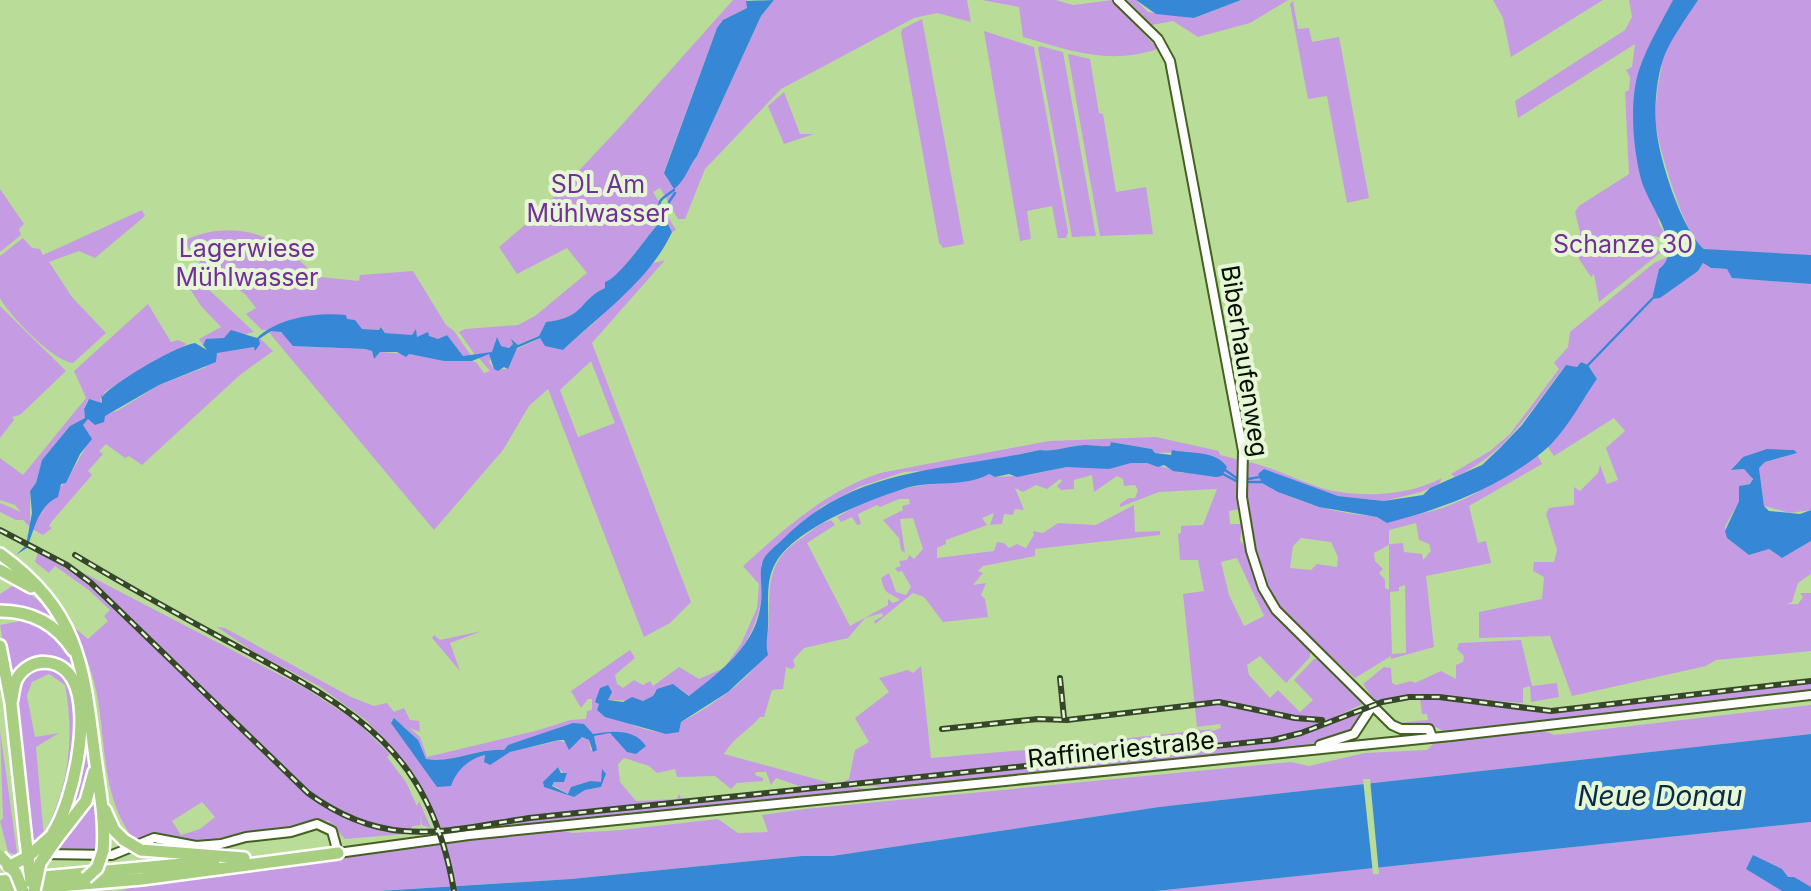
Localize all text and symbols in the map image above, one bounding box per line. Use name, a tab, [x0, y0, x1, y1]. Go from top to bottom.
park label: SDL Am Mühlwasser	[526, 169, 670, 228]
park label: Schanze 30	[1553, 229, 1693, 259]
park label: Lagerwiese Mühlwasser	[175, 233, 319, 292]
street label: Biberhaufenweg	[1215, 263, 1275, 459]
street label: Raffineriestraße	[1026, 724, 1216, 774]
water label: Neue Donau	[1577, 779, 1743, 813]

